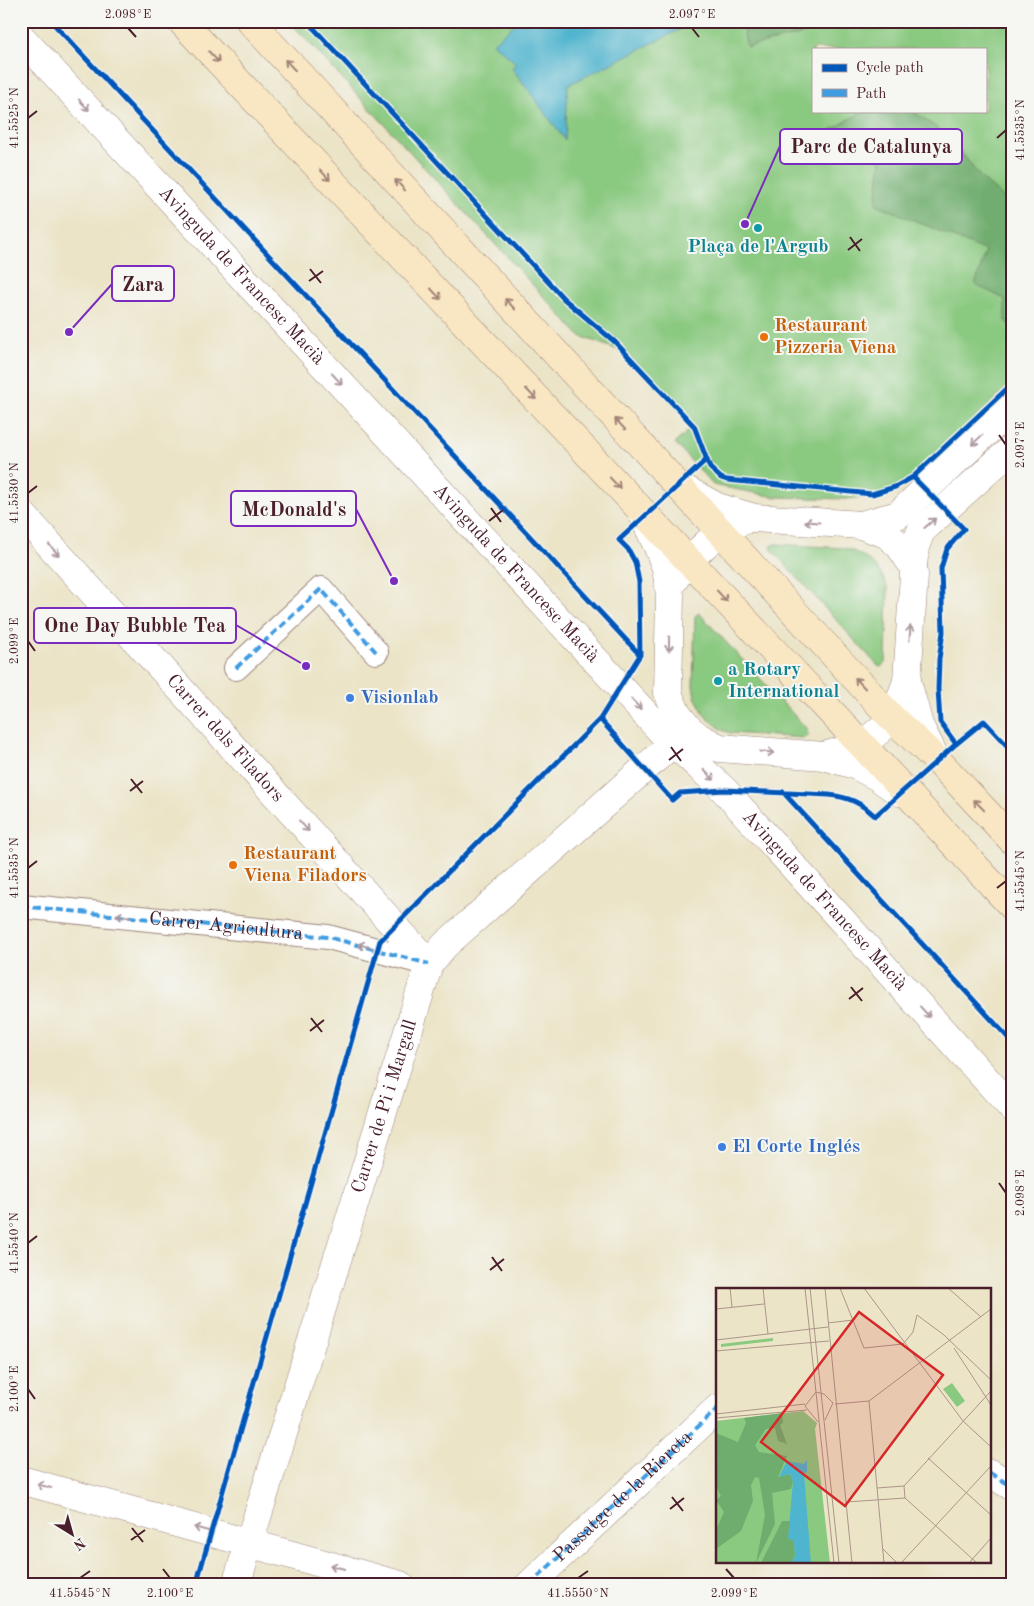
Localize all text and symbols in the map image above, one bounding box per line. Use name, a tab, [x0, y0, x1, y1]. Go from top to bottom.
text: 2.098°E	[105, 9, 151, 21]
text: 2.097°E	[669, 9, 715, 21]
legend	[812, 48, 986, 112]
one-way arrow	[208, 50, 220, 63]
one-way arrow	[284, 59, 296, 71]
text: Cycle path	[856, 61, 924, 76]
text: 41.5525°N	[8, 87, 21, 149]
text: Path	[856, 87, 886, 102]
one-way arrow	[78, 98, 90, 111]
text: 41.5535°N	[1014, 99, 1027, 161]
callout: Parc de Catalunya	[780, 129, 962, 164]
text: Parc de Catalunya	[790, 138, 952, 158]
one-way arrow	[319, 169, 331, 182]
one-way arrow	[394, 178, 406, 191]
street label: Avinguda de Francesc Macià	[155, 183, 328, 369]
marker: Plaça de l'Argub	[752, 222, 764, 234]
place label: Plaça de l'Argub	[687, 238, 829, 257]
callout: Zara	[112, 266, 174, 301]
text: Zara	[122, 276, 164, 296]
one-way arrow	[430, 287, 442, 300]
one-way arrow	[504, 298, 516, 311]
place label: Restaurant Pizzeria Viena	[774, 317, 897, 358]
marker: Restaurant Pizzeria Viena	[758, 331, 770, 343]
one-way arrow	[331, 372, 343, 385]
one-way arrow	[525, 387, 537, 400]
one-way arrow	[614, 417, 626, 430]
text: 2.097°E	[1015, 422, 1027, 468]
one-way arrow	[971, 434, 984, 446]
text: 41.5530°N	[8, 462, 21, 524]
one-way arrow	[609, 477, 621, 490]
street label: Avinguda de Francesc Macià	[429, 481, 603, 667]
callout: McDonald's	[231, 491, 356, 526]
text: McDonald's	[242, 501, 346, 521]
one-way arrow	[923, 517, 936, 529]
one-way arrow	[805, 518, 821, 527]
one-way arrow	[48, 543, 60, 556]
one-way arrow	[716, 590, 728, 603]
callout: One Day Bubble Tea	[34, 608, 236, 643]
text: One Day Bubble Tea	[44, 617, 226, 637]
text: 2.099°E	[9, 618, 21, 664]
one-way arrow	[906, 625, 915, 641]
one-way arrow	[664, 636, 674, 652]
place label: a Rotary International	[728, 661, 840, 702]
street label: Carrer dels Filadors	[163, 671, 287, 806]
marker: a Rotary International	[712, 675, 724, 687]
one-way arrow	[854, 677, 866, 690]
place label: Visionlab	[360, 689, 439, 708]
marker: Visionlab	[344, 692, 356, 704]
one-way arrow	[630, 697, 642, 710]
one-way arrow	[759, 747, 775, 756]
one-way arrow	[703, 769, 715, 782]
one-way arrow	[973, 799, 985, 812]
street label: Avinguda de Francesc Macià	[738, 807, 911, 995]
one-way arrow	[298, 819, 310, 832]
text: 41.5535°N	[8, 837, 21, 899]
place label: Restaurant Viena Filadors	[243, 845, 367, 886]
text: 41.5545°N	[1014, 850, 1027, 912]
marker: Restaurant Viena Filadors	[227, 859, 239, 871]
street label: Carrer Agricultura	[148, 909, 305, 944]
one-way arrow	[116, 912, 132, 921]
one-way arrow	[357, 941, 373, 951]
one-way arrow	[919, 1005, 931, 1018]
street label: Carrer de Pi i Margall	[349, 1018, 421, 1196]
place label: El Corte Inglés	[732, 1138, 860, 1157]
marker: El Corte Inglés	[716, 1141, 728, 1153]
text: 2.098°E	[1015, 1170, 1027, 1216]
text: 41.5540°N	[8, 1212, 21, 1274]
inset map	[716, 1288, 992, 1564]
text: 2.100°E	[9, 1366, 21, 1412]
street label: Passatge de la Riereta	[550, 1427, 697, 1566]
one-way arrow	[37, 1481, 53, 1491]
north arrow	[48, 1508, 98, 1558]
one-way arrow	[194, 1524, 210, 1533]
text: N	[70, 1535, 88, 1553]
one-way arrow	[329, 1561, 345, 1571]
text: 41.5545°N	[49, 1587, 111, 1600]
text: 41.5550°N	[547, 1587, 609, 1600]
text: 2.100°E	[147, 1588, 193, 1600]
text: 2.099°E	[711, 1588, 757, 1600]

